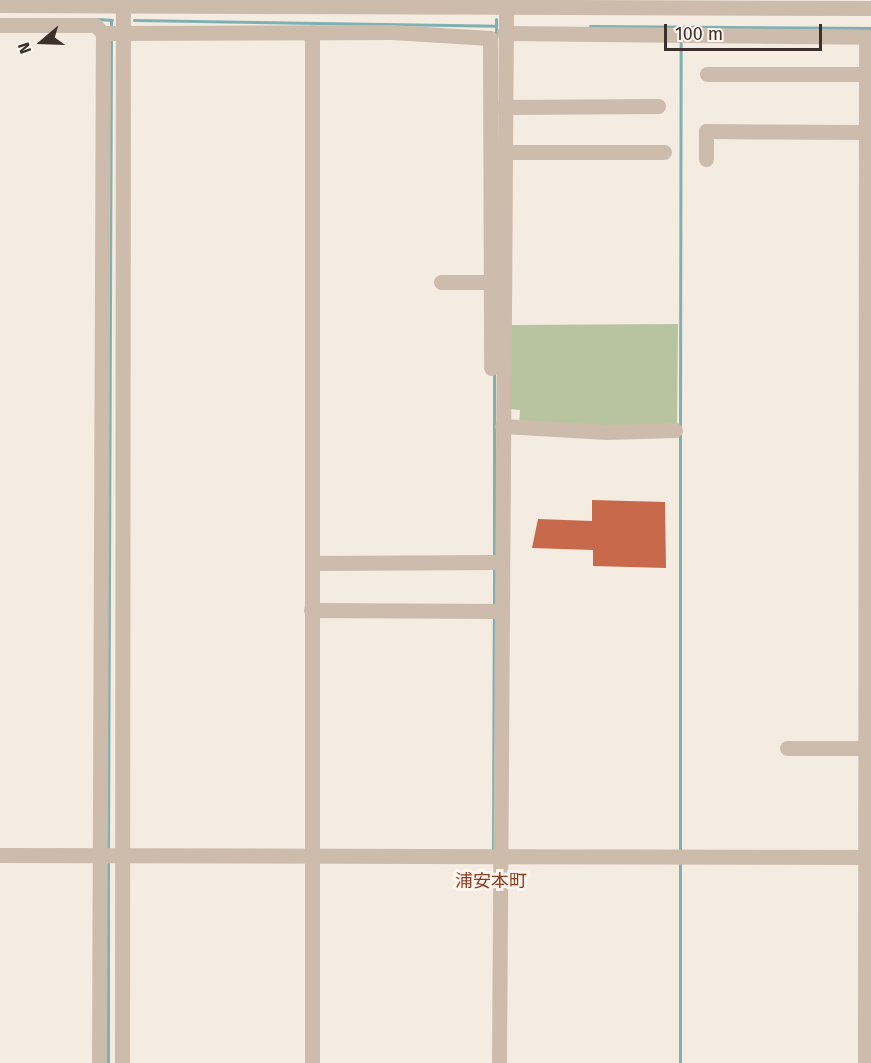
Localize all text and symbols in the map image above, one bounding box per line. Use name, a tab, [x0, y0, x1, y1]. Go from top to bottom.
north arrow	[12, 12, 72, 72]
scale bar	[667, 12, 824, 50]
text: 100 m	[675, 23, 723, 45]
text: N	[14, 40, 35, 56]
district label: 浦安本町	[455, 870, 527, 892]

